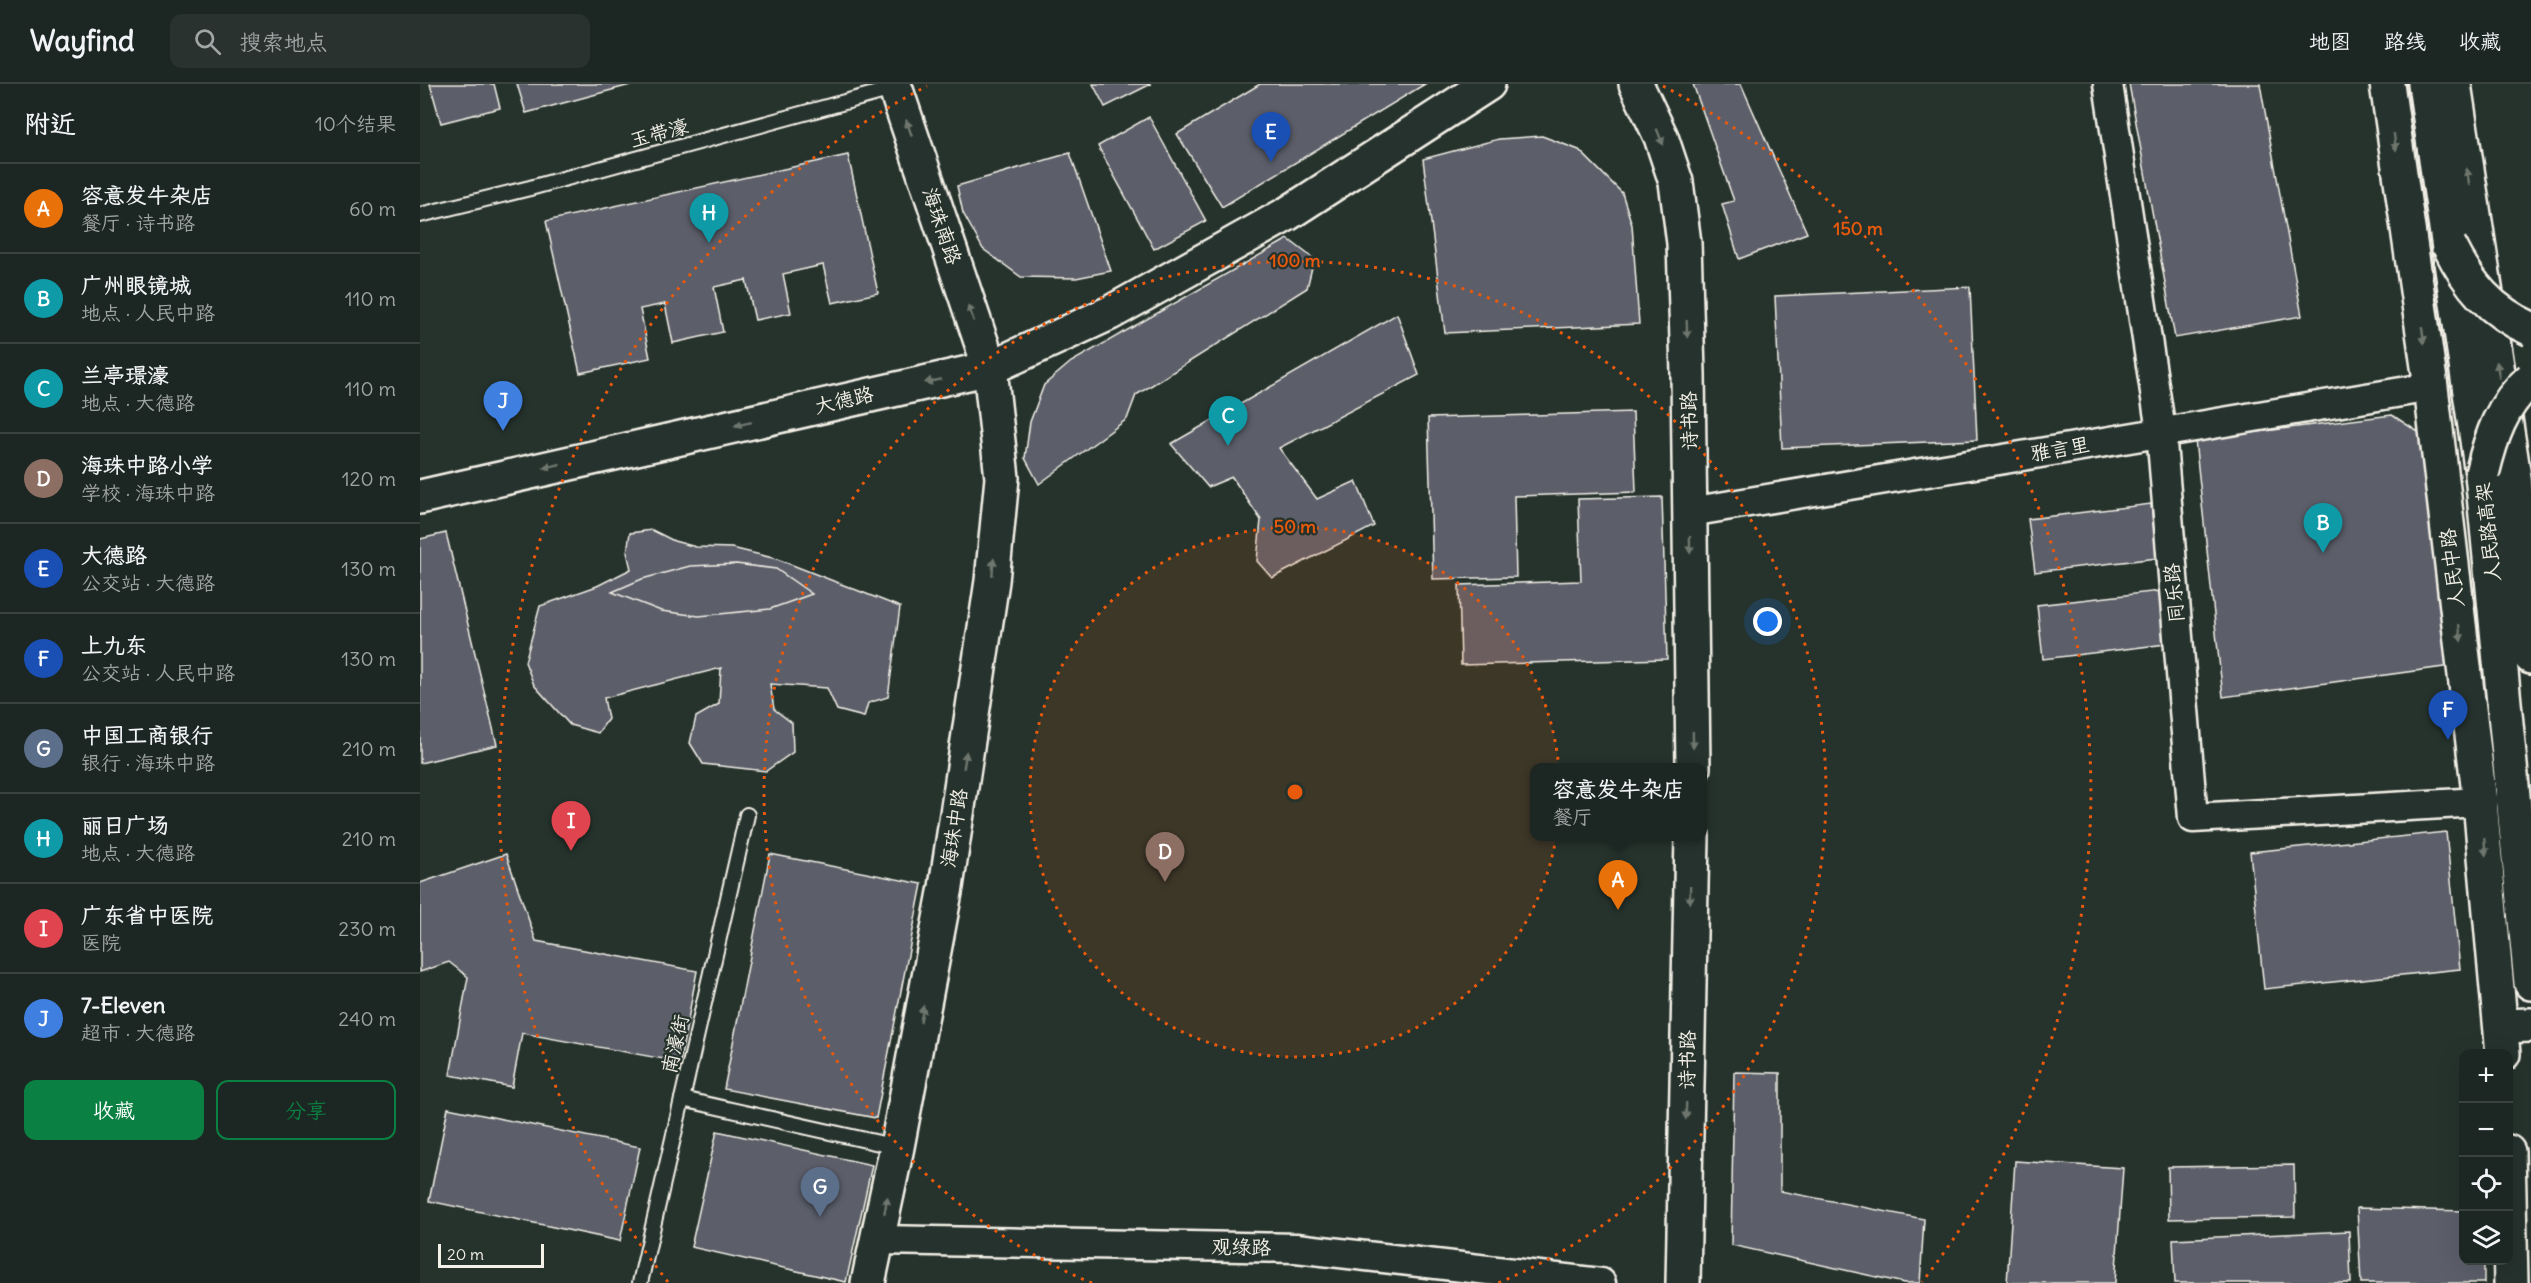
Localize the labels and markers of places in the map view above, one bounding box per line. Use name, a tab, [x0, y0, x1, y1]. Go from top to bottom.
pin: E	[1252, 112, 1290, 162]
pin: H	[690, 194, 728, 243]
pin: J	[484, 382, 523, 431]
pin: C	[1208, 396, 1248, 446]
pin: B	[2304, 504, 2342, 553]
pin: F	[2428, 690, 2468, 740]
centre of rings	[1285, 782, 1305, 802]
pin: I	[552, 802, 590, 851]
pin: D	[1146, 832, 1184, 882]
pin: A	[1598, 860, 1638, 910]
pin: G	[800, 1168, 840, 1217]

